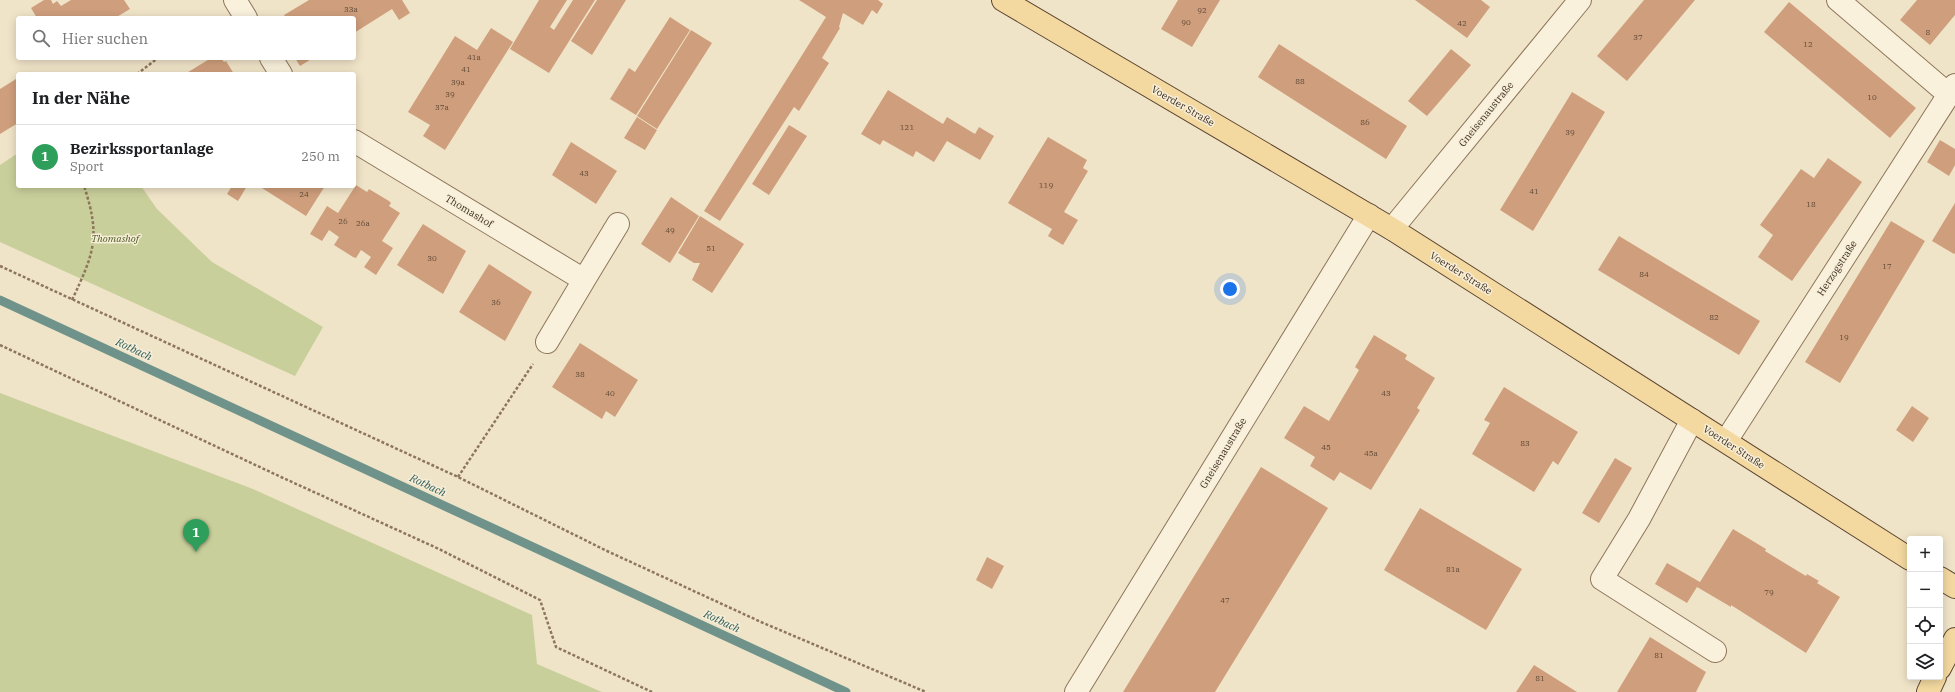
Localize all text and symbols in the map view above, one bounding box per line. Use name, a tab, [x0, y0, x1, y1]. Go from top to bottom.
house number: 33a	[344, 4, 359, 14]
house number: 92	[1197, 5, 1207, 15]
search box	[16, 16, 356, 60]
house number: 90	[1181, 17, 1191, 27]
house number: 42	[1457, 18, 1467, 28]
icon: search	[30, 27, 52, 49]
house number: 8	[1926, 27, 1931, 37]
text: Hier suchen	[62, 29, 148, 48]
house number: 37	[1633, 32, 1643, 42]
house number: 12	[1803, 39, 1813, 49]
house number: 41a	[467, 52, 482, 62]
house number: 41	[461, 64, 471, 74]
house number: 88	[1295, 76, 1305, 86]
house number: 39a	[451, 77, 466, 87]
street label: Gneisenaustraße	[1456, 79, 1516, 149]
street label: Voerder Straße	[1149, 83, 1217, 129]
text: In der Nähe	[32, 87, 130, 109]
house number: 39	[445, 89, 455, 99]
house number: 10	[1867, 92, 1877, 102]
house number: 37a	[435, 102, 450, 112]
house number: 86	[1360, 117, 1370, 127]
house number: 121	[900, 122, 914, 132]
house number: 39	[1565, 127, 1575, 137]
text: Bezirkssportanlage	[70, 139, 214, 158]
text: 1	[41, 148, 49, 165]
text: 250 m	[301, 148, 340, 165]
text: Sport	[70, 158, 104, 175]
house number: 43	[579, 168, 589, 178]
house number: 119	[1039, 180, 1053, 190]
house number: 41	[1529, 186, 1539, 196]
house number: 24	[299, 189, 309, 199]
street label: Thomashof	[443, 192, 496, 231]
house number: 18	[1806, 199, 1816, 209]
house number: 26	[338, 216, 348, 226]
house number: 26a	[356, 218, 371, 228]
house number: 49	[665, 225, 675, 235]
park label: Thomashof	[91, 232, 141, 245]
street label: Herzogstraße	[1814, 238, 1860, 298]
house number: 51	[706, 243, 716, 253]
street label: Voerder Straße	[1427, 249, 1495, 297]
house number: 30	[427, 253, 437, 263]
house number: 17	[1882, 261, 1892, 271]
house number: 84	[1639, 269, 1649, 279]
your location	[1220, 279, 1240, 299]
house number: 36	[491, 297, 501, 307]
house number: 82	[1709, 312, 1719, 322]
house number: 19	[1839, 332, 1849, 342]
water label: Rotbach	[113, 334, 154, 363]
house number: 38	[575, 369, 585, 379]
house number: 40	[605, 388, 615, 398]
house number: 43	[1381, 388, 1391, 398]
street label: Gneisenaustraße	[1197, 415, 1249, 491]
street label: Voerder Straße	[1701, 422, 1767, 472]
house number: 83	[1520, 438, 1530, 448]
house number: 45	[1321, 442, 1331, 452]
house number: 45a	[1364, 448, 1379, 458]
water label: Rotbach	[407, 470, 448, 499]
pin: 1	[183, 519, 209, 552]
map controls	[1907, 536, 1943, 680]
button: +	[1907, 536, 1943, 572]
house number: 81a	[1446, 564, 1461, 574]
button: −	[1907, 572, 1943, 608]
house number: 79	[1764, 587, 1774, 597]
house number: 47	[1220, 595, 1230, 605]
water label: Rotbach	[701, 606, 742, 635]
button: locate	[1907, 608, 1943, 644]
button: layers	[1907, 644, 1943, 680]
house number: 81	[1654, 650, 1664, 660]
house number: 81	[1535, 673, 1545, 683]

